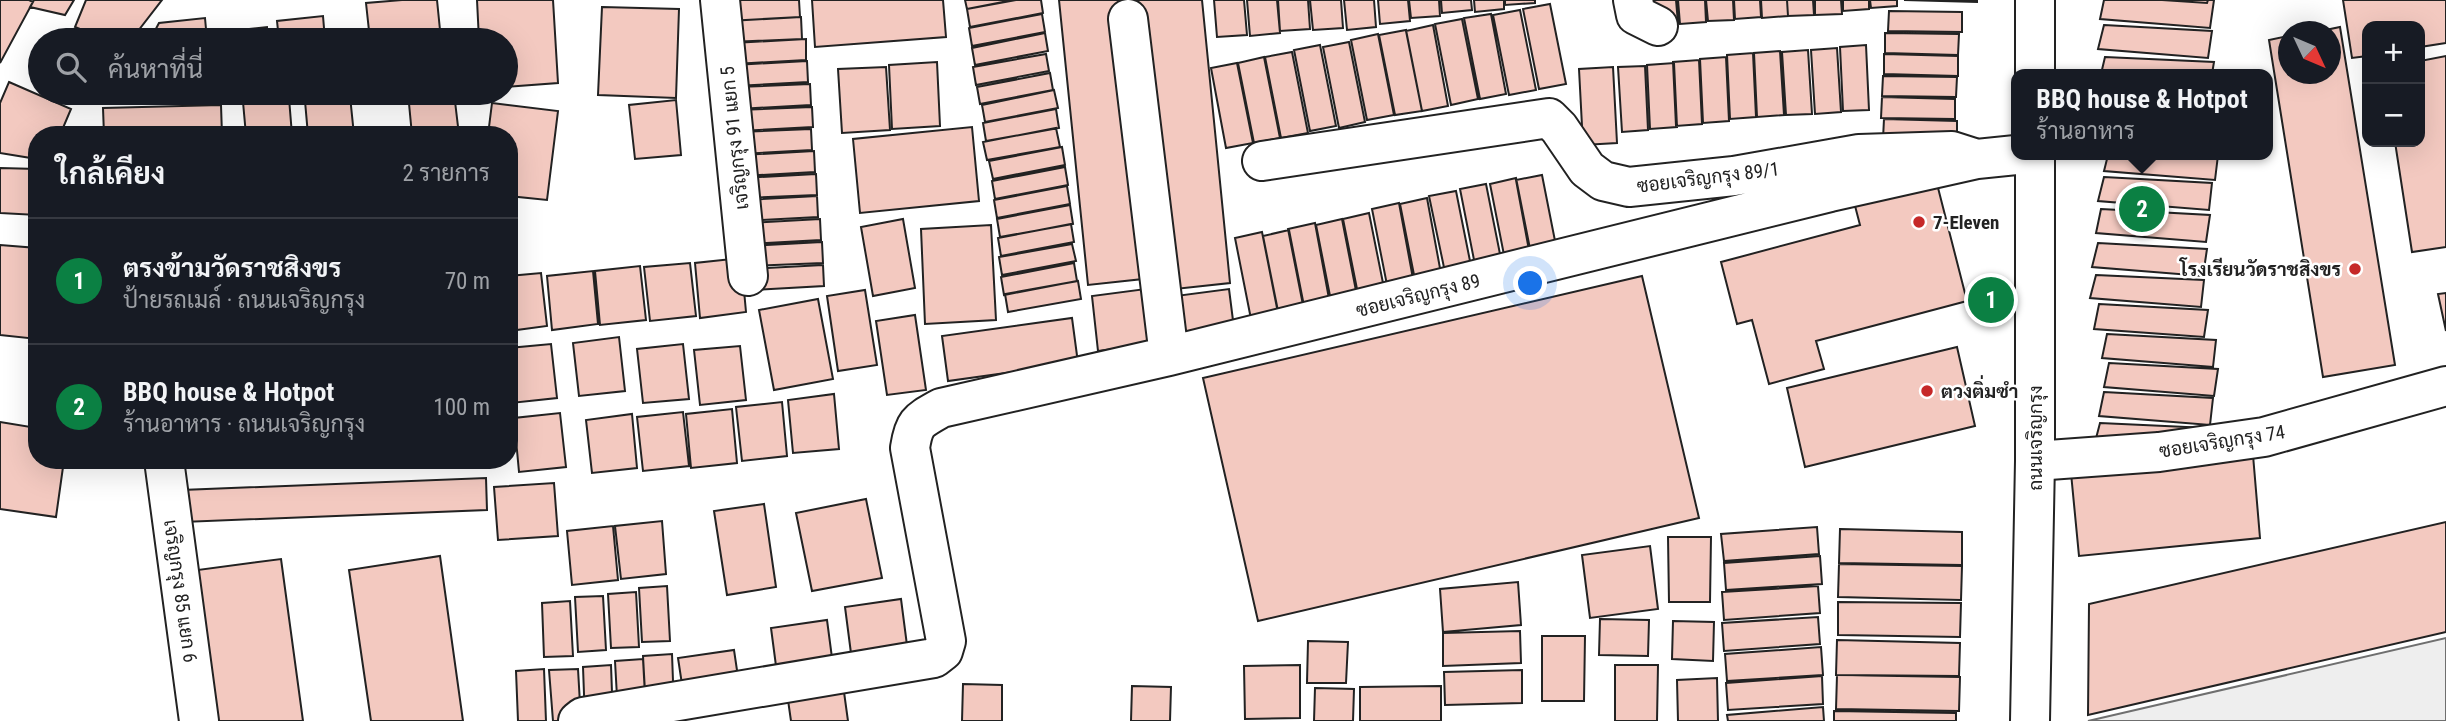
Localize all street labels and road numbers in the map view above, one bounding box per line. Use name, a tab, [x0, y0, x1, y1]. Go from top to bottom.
street label: เจริญกรุง 91 แยก 5	[716, 65, 754, 211]
street label: ซอยเจริญกรุง 89/1	[1635, 157, 1781, 199]
street label: ซอยเจริญกรุง 89	[1354, 269, 1483, 323]
street label: ถนนเจริญกรุง	[2024, 385, 2048, 491]
street label: ซอยเจริญกรุง 74	[2158, 420, 2287, 464]
street label: เจริญกรุง 85 แยก 6	[158, 518, 202, 664]

